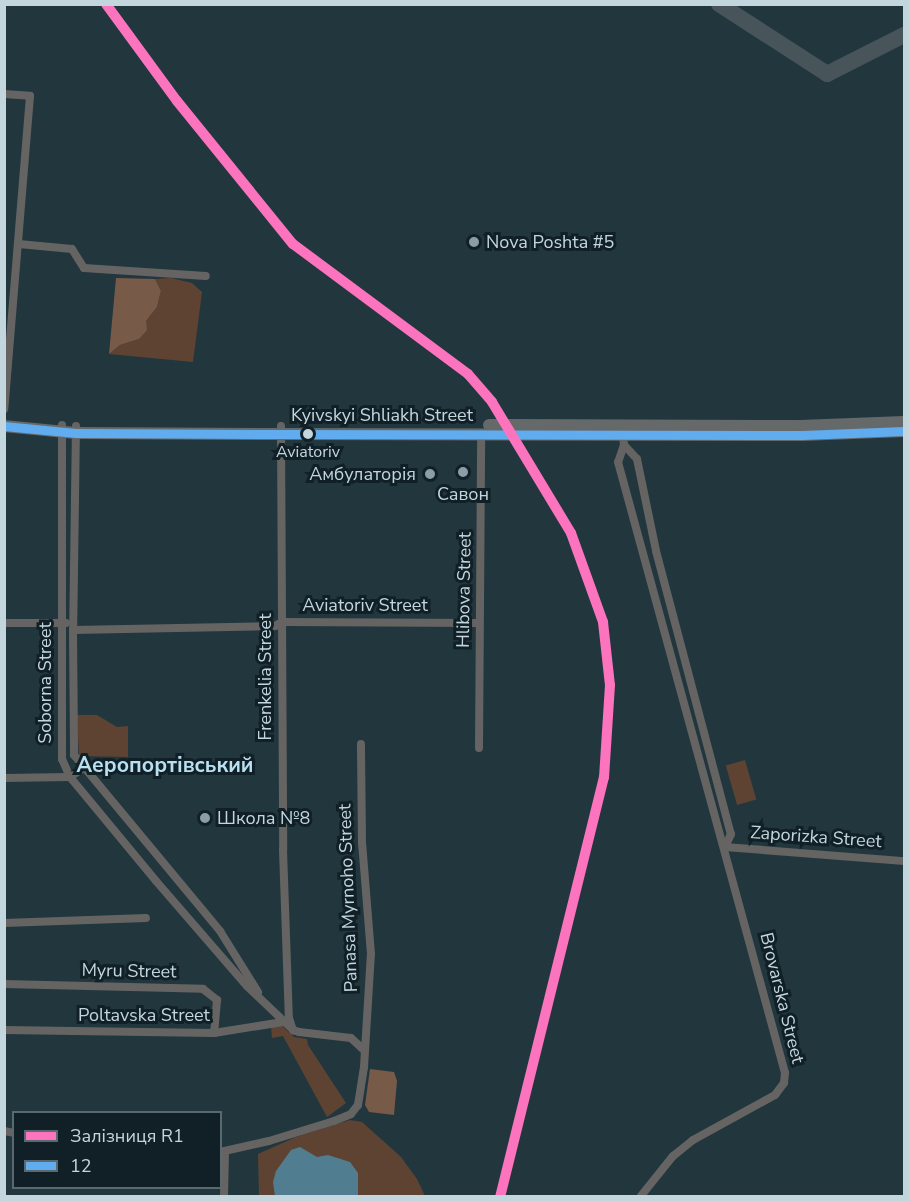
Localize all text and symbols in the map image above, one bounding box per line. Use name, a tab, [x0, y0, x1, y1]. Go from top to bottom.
place label: Nova Poshta #5	[486, 231, 614, 253]
marker: Nova Poshta #5	[467, 235, 481, 249]
street label: Kyivskyi Shliakh Street	[291, 404, 473, 426]
marker: Aviatoriv	[302, 428, 314, 440]
place label: Aviatoriv	[276, 442, 340, 462]
place label: Амбулаторія	[309, 463, 416, 485]
marker: Савон	[454, 463, 472, 481]
marker: Амбулаторія	[421, 465, 439, 483]
place label: Савон	[437, 483, 489, 505]
street label: Hlibova Street	[452, 532, 476, 648]
street label: Aviatoriv Street	[302, 594, 428, 616]
street label: Frenkelia Street	[254, 614, 276, 740]
street label: Soborna Street	[34, 622, 56, 744]
district label: Аеропортівський	[76, 752, 254, 778]
street label: Panasa Myrnoho Street	[334, 803, 362, 993]
place label: Школа №8	[217, 807, 310, 829]
marker: Школа №8	[198, 811, 212, 825]
street label: Zaporizka Street	[750, 822, 882, 852]
street label: Brovarska Street	[755, 930, 809, 1066]
street label: Myru Street	[81, 959, 177, 983]
street label: Poltavska Street	[78, 1004, 210, 1026]
legend	[12, 1111, 222, 1189]
text: Залізниця R1	[70, 1124, 184, 1148]
text: 12	[70, 1154, 92, 1178]

